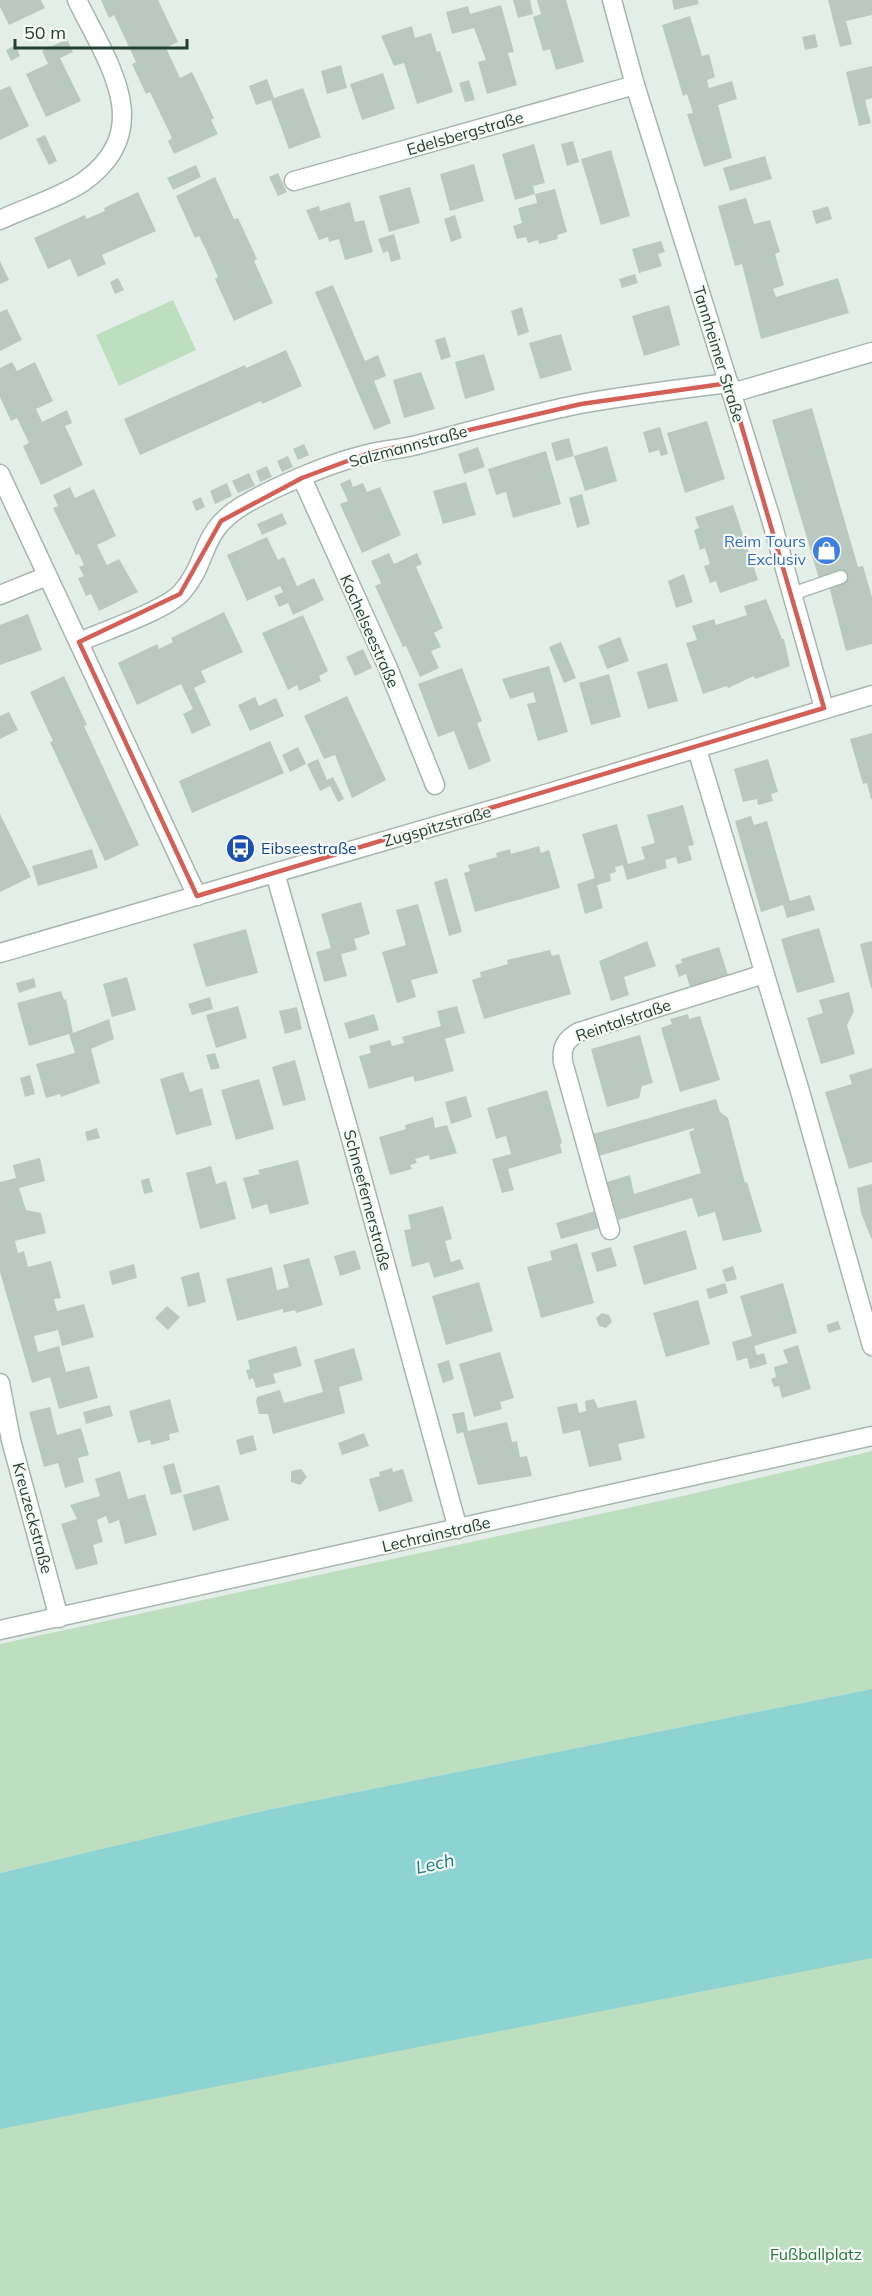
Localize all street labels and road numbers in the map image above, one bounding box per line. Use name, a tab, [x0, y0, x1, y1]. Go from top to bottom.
street label: Edelsbergstraße	[404, 107, 526, 159]
street label: Tannheimer Straße	[689, 284, 749, 424]
street label: Salzmannstraße	[347, 421, 469, 471]
street label: Kochelseestraße	[336, 571, 404, 691]
street label: Zugspitzstraße	[381, 801, 493, 851]
street label: Reintalstraße	[573, 994, 673, 1046]
street label: Schneefernerstraße	[340, 1127, 396, 1273]
street label: Kreuzeckstraße	[9, 1460, 57, 1576]
street label: Lechrainstraße	[380, 1512, 492, 1556]

